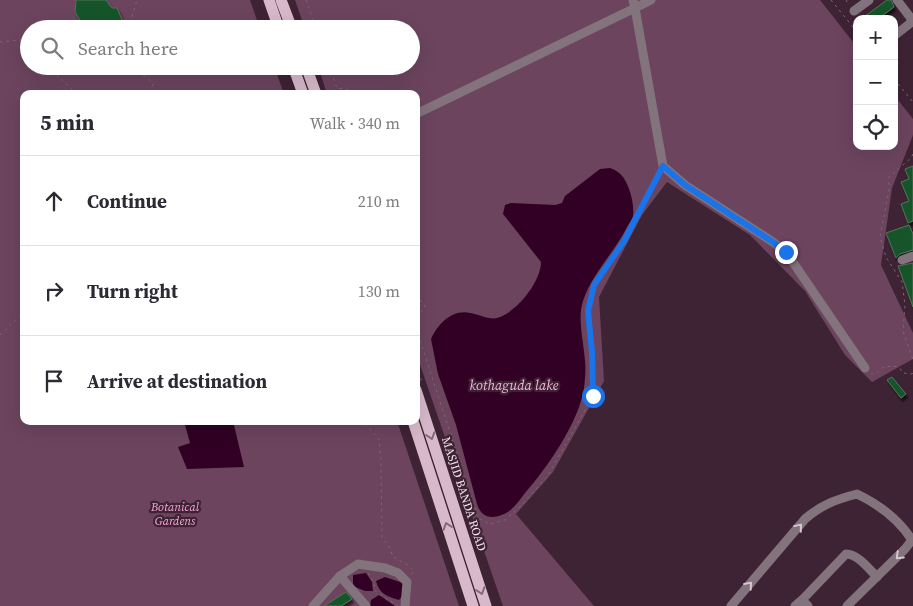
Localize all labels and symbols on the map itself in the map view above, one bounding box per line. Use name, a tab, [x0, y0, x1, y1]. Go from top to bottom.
route end	[775, 241, 798, 264]
water label: kothaguda lake	[470, 375, 559, 395]
route start	[582, 385, 605, 408]
one-way arrow	[426, 432, 436, 440]
street label: MASJID BANDA ROAD	[438, 435, 490, 553]
park label: Botanical Gardens	[150, 499, 200, 529]
one-way arrow	[443, 523, 453, 531]
one-way arrow	[793, 523, 802, 532]
one-way arrow	[895, 550, 904, 559]
one-way arrow	[744, 582, 752, 591]
one-way arrow	[476, 586, 486, 595]

